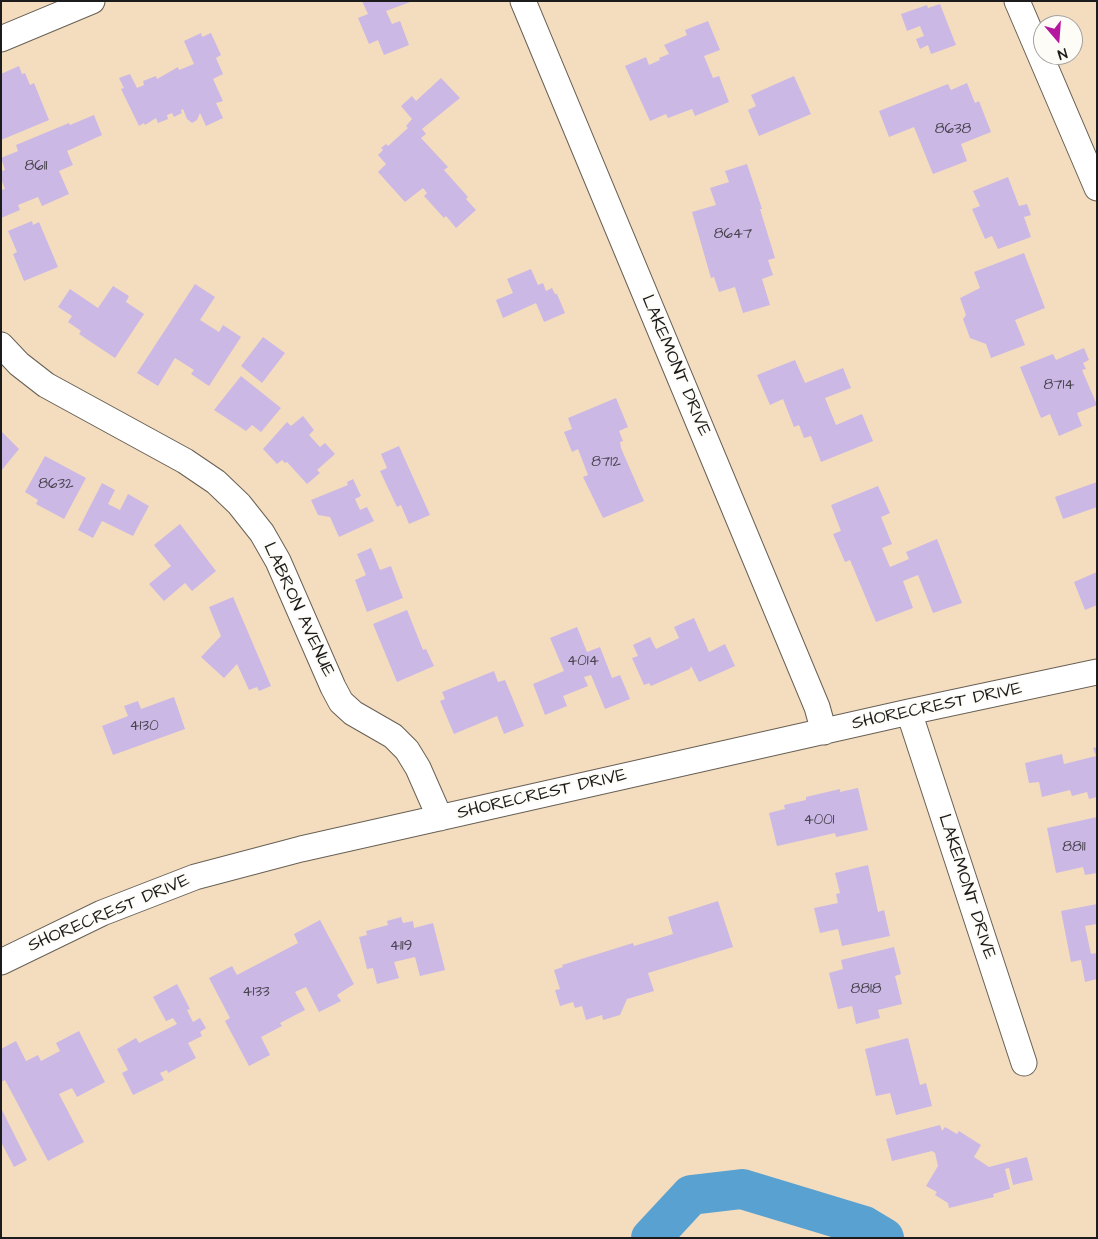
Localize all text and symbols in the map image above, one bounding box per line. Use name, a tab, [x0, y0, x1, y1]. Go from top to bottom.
north arrow	[1033, 15, 1083, 65]
text: N	[1055, 42, 1070, 64]
house number: 8638	[935, 121, 971, 139]
house number: 8611	[25, 158, 47, 176]
house number: 8647	[714, 226, 752, 244]
street label: LAKEMONT DRIVE	[635, 292, 715, 440]
house number: 8714	[1043, 377, 1075, 395]
house number: 8712	[591, 454, 621, 472]
house number: 8632	[38, 476, 74, 494]
street label: LABRON AVENUE	[257, 539, 339, 681]
house number: 4014	[567, 653, 599, 671]
street label: SHORECREST DRIVE	[850, 678, 1024, 736]
house number: 4130	[129, 718, 159, 736]
street label: SHORECREST DRIVE	[455, 765, 629, 825]
house number: 4001	[803, 812, 835, 830]
street label: LAKEMONT DRIVE	[932, 812, 1000, 962]
house number: 8811	[1062, 839, 1086, 857]
street label: SHORECREST DRIVE	[25, 870, 193, 958]
house number: 4119	[390, 938, 412, 956]
house number: 8818	[850, 981, 882, 999]
house number: 4133	[242, 984, 270, 1002]

